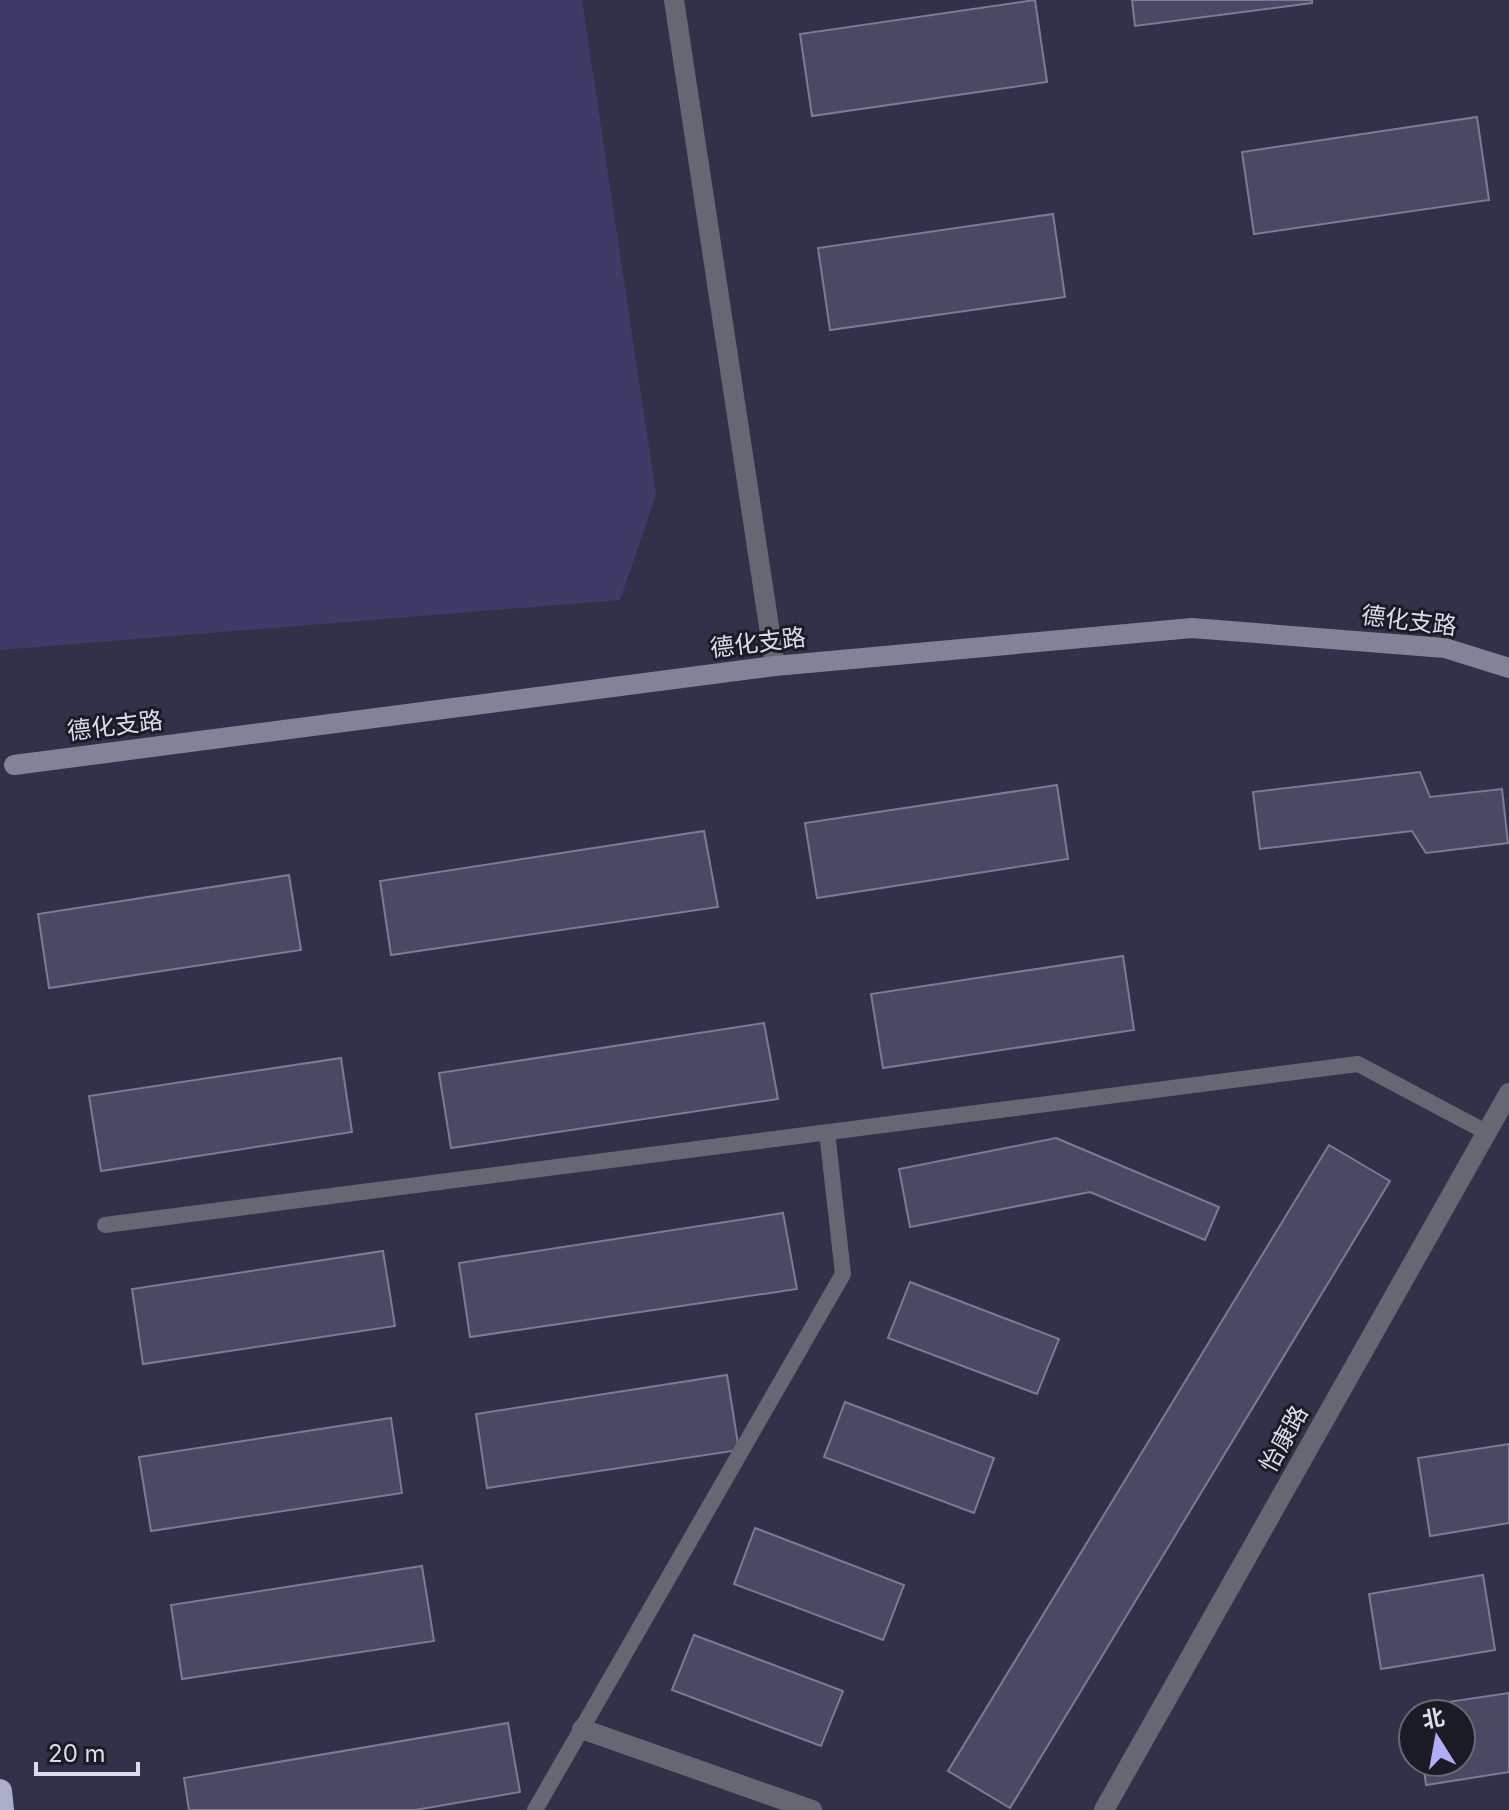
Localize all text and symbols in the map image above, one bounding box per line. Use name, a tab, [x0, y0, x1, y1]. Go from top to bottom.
street label: 德化支路	[1360, 600, 1458, 641]
street label: 德化支路	[709, 622, 807, 663]
street label: 德化支路	[66, 705, 164, 746]
street label: 怡康路	[1253, 1400, 1314, 1477]
north arrow	[1397, 1698, 1477, 1778]
text: 北	[1420, 1704, 1446, 1733]
scale bar	[36, 1726, 138, 1776]
text: 20 m	[48, 1739, 106, 1768]

